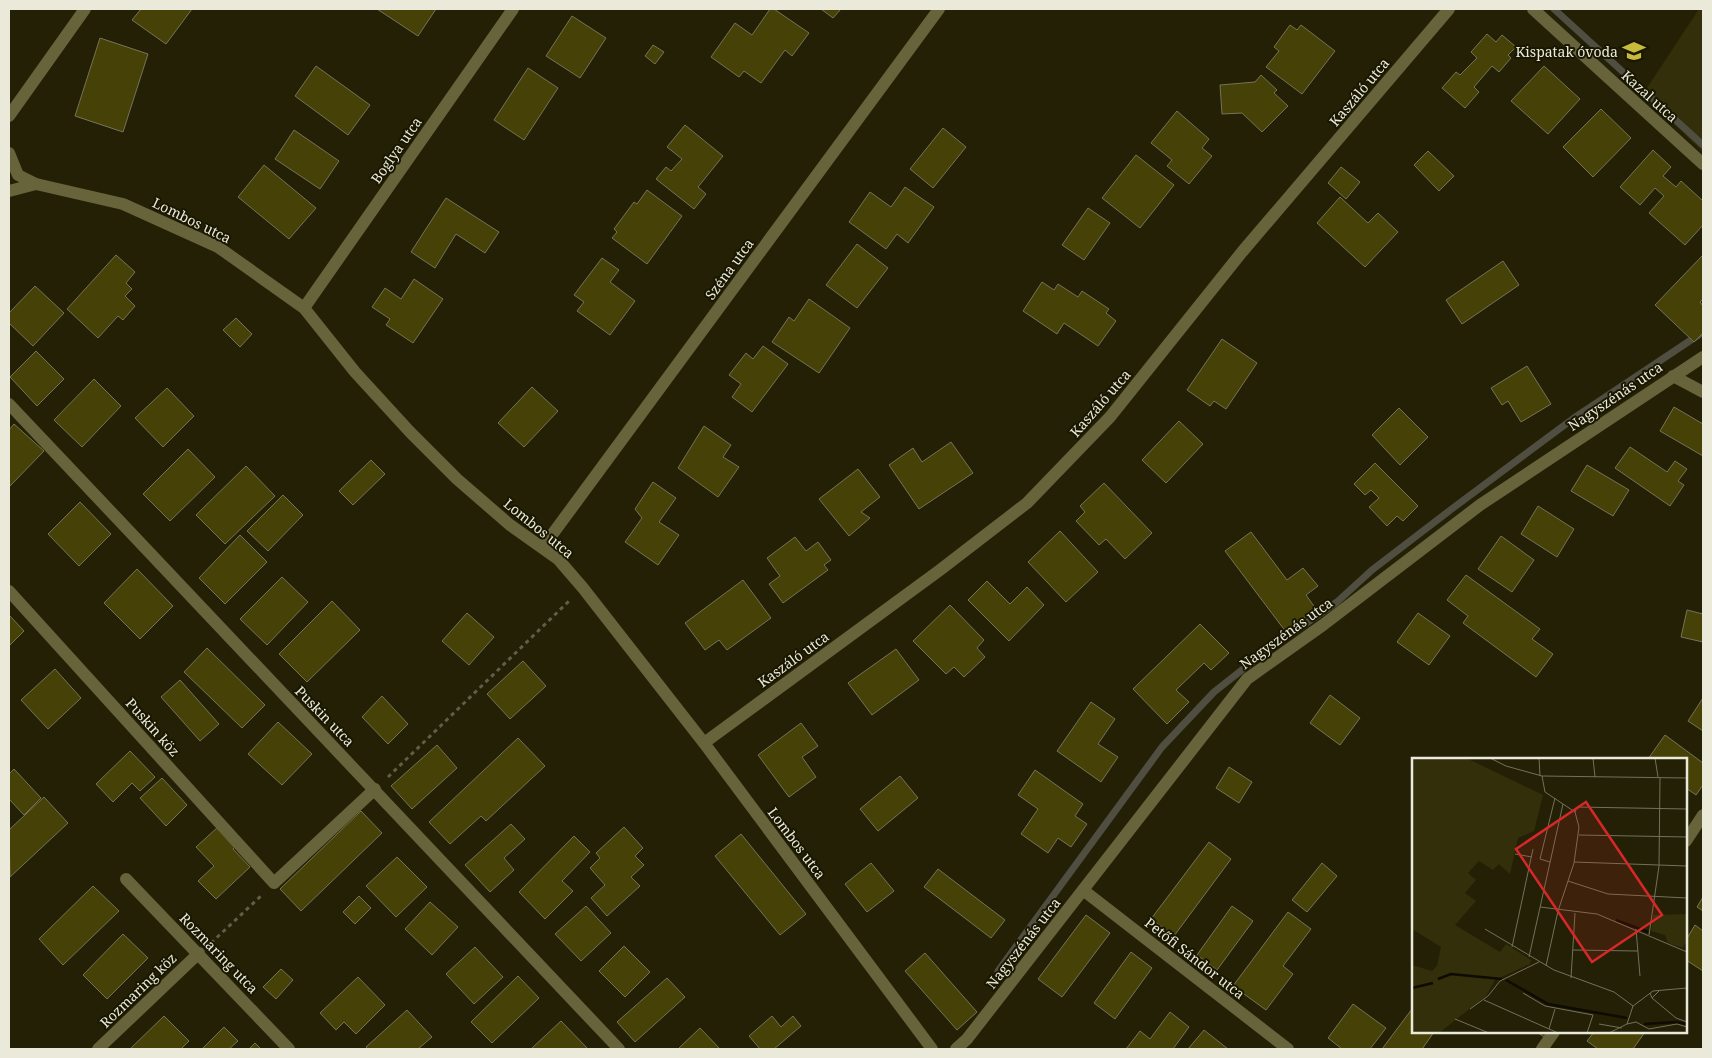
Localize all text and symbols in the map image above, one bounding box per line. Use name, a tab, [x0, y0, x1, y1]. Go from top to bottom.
school or university icon: Kispatak óvoda	[1621, 38, 1647, 64]
place label: Kispatak óvoda	[1516, 42, 1618, 61]
street label: Kaszáló utca	[1325, 54, 1393, 130]
street label: Kazal utca	[1618, 66, 1682, 126]
street label: Boglya utca	[366, 113, 426, 187]
street label: Lombos utca	[150, 193, 235, 247]
street label: Széna utca	[700, 234, 758, 303]
street label: Nagyszénás utca	[1564, 357, 1666, 435]
street label: Kaszáló utca	[1065, 365, 1135, 441]
street label: Lombos utca	[500, 494, 578, 562]
street label: Nagyszénás utca	[1236, 593, 1336, 673]
street label: Kaszáló utca	[754, 627, 833, 691]
street label: Puskin utca	[291, 681, 359, 751]
street label: Puskin köz	[122, 694, 184, 760]
inset map	[1412, 758, 1687, 1033]
street label: Lombos utca	[764, 803, 830, 883]
street label: Nagyszénás utca	[982, 894, 1065, 992]
street label: Rozmaring utca	[176, 908, 263, 998]
street label: Petőfi Sándor utca	[1141, 913, 1249, 1003]
street label: Rozmaring köz	[95, 948, 181, 1032]

